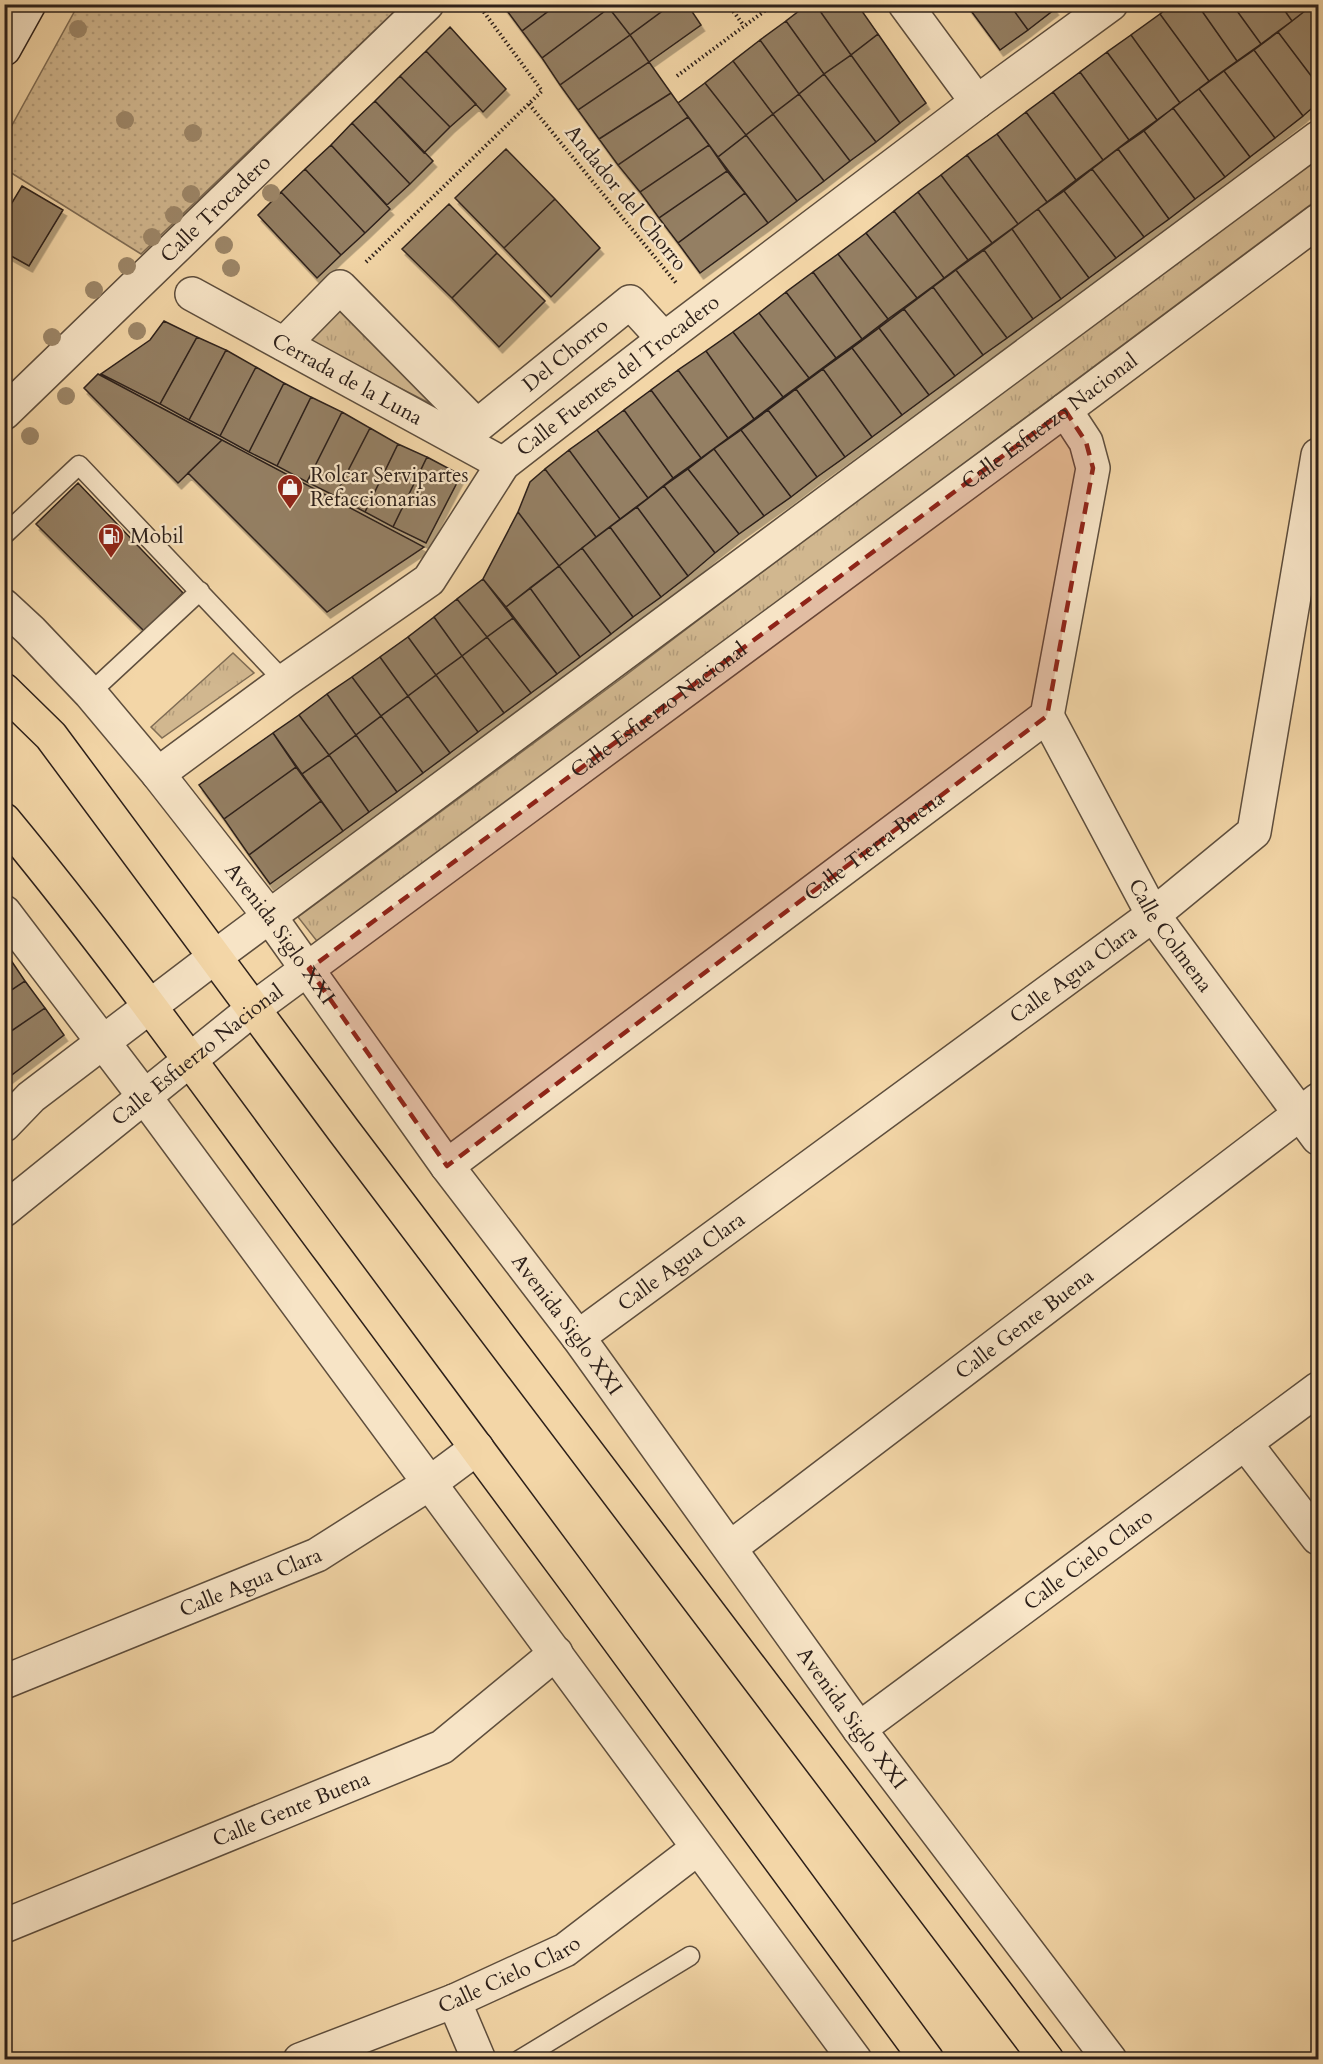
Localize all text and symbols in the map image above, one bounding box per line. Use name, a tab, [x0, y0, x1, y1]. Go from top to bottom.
street label: Andador del Chorro	[558, 119, 694, 277]
street label: Calle Trocadero	[154, 148, 277, 269]
street label: Calle Fuentes del Trocadero	[510, 288, 725, 463]
street label: Del Chorro	[516, 311, 614, 398]
street label: Cerrada de la Luna	[267, 326, 428, 432]
street label: Calle Esfuerzo Nacional	[955, 346, 1144, 496]
place label: Rolcar Servipartes Refaccionarias	[310, 461, 469, 514]
shop icon: Rolcar Servipartes Refaccionarias	[275, 472, 305, 510]
fuel station icon: Mobil	[96, 521, 126, 559]
place label: Mobil	[130, 522, 184, 551]
street label: Calle Esfuerzo Nacional	[564, 635, 753, 785]
street label: Calle Tierra Buena	[798, 784, 950, 908]
street label: Avenida Siglo XXI	[218, 856, 342, 1010]
street label: Calle Colmena	[1122, 873, 1220, 998]
street label: Calle Agua Clara	[1003, 917, 1143, 1030]
street label: Calle Esfuerzo Nacional	[105, 977, 289, 1132]
street label: Calle Agua Clara	[612, 1205, 751, 1318]
street label: Avenida Siglo XXI	[505, 1248, 629, 1401]
street label: Calle Gente Buena	[949, 1262, 1100, 1386]
street label: Calle Cielo Claro	[1017, 1502, 1159, 1617]
street label: Calle Agua Clara	[175, 1540, 326, 1624]
street label: Avenida Siglo XXI	[790, 1641, 914, 1795]
street label: Calle Gente Buena	[208, 1764, 374, 1854]
street label: Calle Cielo Claro	[434, 1929, 587, 2020]

